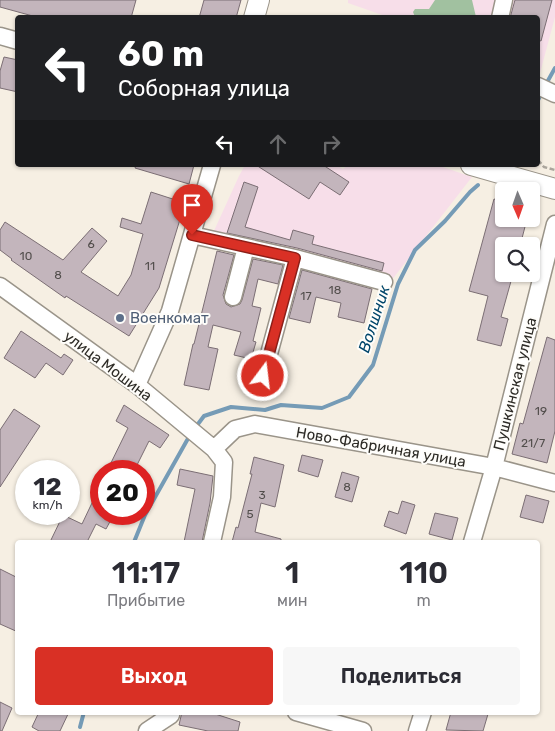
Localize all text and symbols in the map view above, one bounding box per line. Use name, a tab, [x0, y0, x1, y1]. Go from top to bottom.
text: 60 m	[118, 33, 204, 75]
icon: left	[35, 35, 100, 100]
text: Соборная улица	[118, 75, 290, 102]
icon: left	[211, 130, 239, 158]
icon: ahead	[264, 130, 292, 158]
icon: right	[317, 130, 345, 158]
north arrow	[495, 182, 540, 228]
map controls	[495, 182, 540, 282]
pin	[171, 184, 213, 235]
icon: arrive	[178, 191, 206, 219]
house number: 6	[87, 237, 95, 251]
button: search	[495, 237, 540, 282]
house number: 10	[20, 249, 32, 263]
house number: 11	[145, 259, 155, 273]
house number: 8	[54, 268, 62, 282]
water label: Волшник	[354, 282, 394, 355]
house number: 18	[329, 283, 341, 297]
house number: 17	[300, 289, 312, 303]
place label: Военкомат	[130, 309, 209, 327]
marker: Военкомат	[114, 312, 126, 324]
street label: Пушкинская улица	[490, 316, 540, 452]
street label: улица Мошина	[60, 327, 156, 405]
position arrow	[236, 349, 288, 401]
house number: 19	[535, 404, 547, 418]
street label: Ново-Фабричная улица	[295, 423, 467, 471]
house number: 21/7	[521, 436, 545, 450]
speed limit sign: 20	[90, 460, 155, 525]
text: 12	[33, 472, 62, 501]
house number: 8	[343, 480, 351, 494]
house number: 3	[258, 488, 266, 502]
text: km/h	[33, 498, 62, 512]
house number: 5	[246, 507, 254, 521]
text: 11:17	[112, 555, 180, 591]
text: 1	[285, 555, 299, 591]
text: 110	[399, 555, 448, 591]
text: Прибытие	[107, 591, 185, 610]
text: мин	[277, 591, 307, 610]
text: m	[417, 591, 431, 610]
button: Выход	[35, 647, 273, 705]
button: Поделиться	[283, 647, 520, 705]

